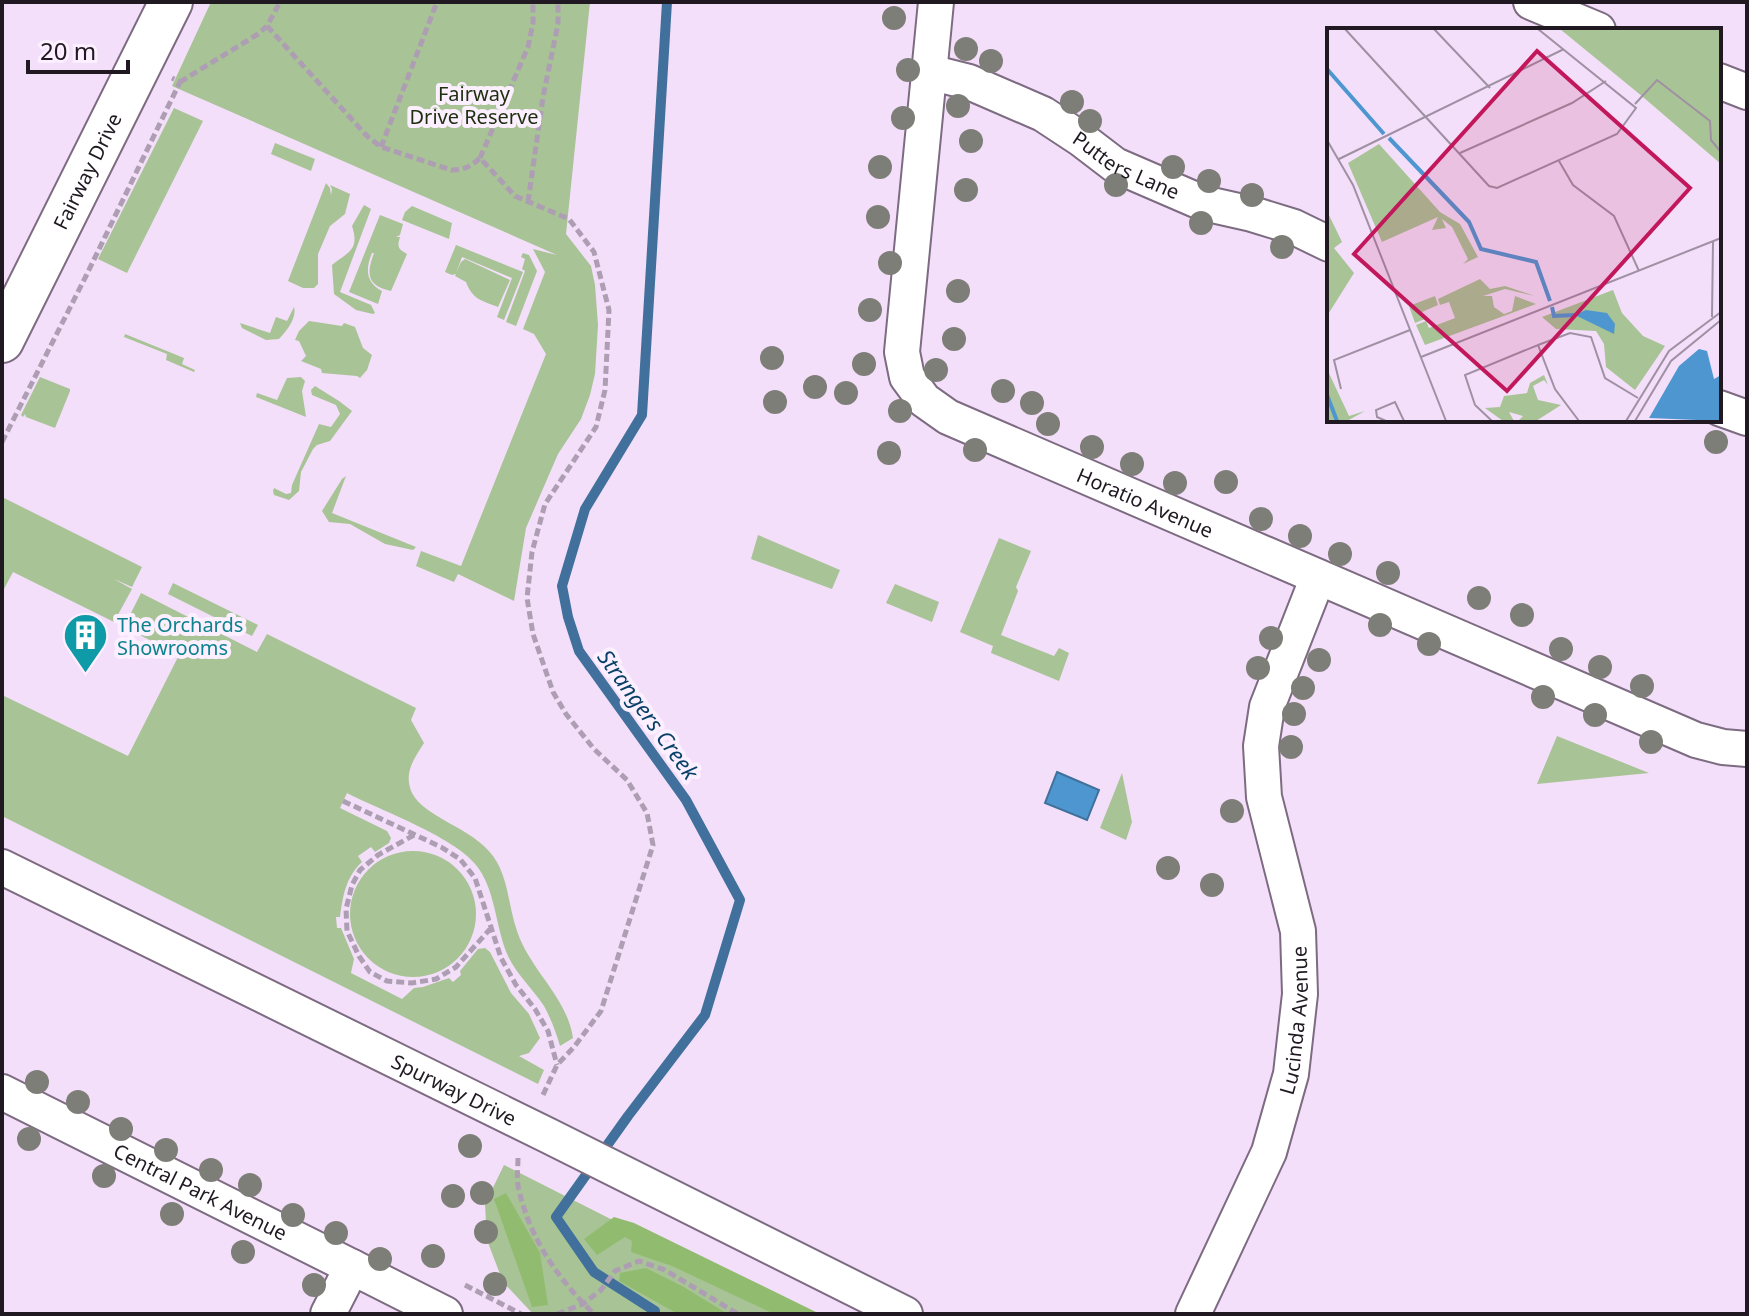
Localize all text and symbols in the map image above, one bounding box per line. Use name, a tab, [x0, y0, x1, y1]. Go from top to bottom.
scale bar	[28, 24, 128, 74]
inset map	[1327, 28, 1721, 422]
text: 20 m	[40, 34, 96, 67]
park label: Fairway Drive Reserve	[410, 80, 538, 130]
street label: Fairway Drive	[46, 108, 127, 234]
street label: Putters Lane	[1068, 124, 1184, 205]
street label: Horatio Avenue	[1073, 461, 1218, 544]
place label: The Orchards Showrooms	[117, 611, 243, 661]
building icon: The Orchards Showrooms	[62, 612, 110, 675]
water label: Strangers Creek	[592, 643, 707, 786]
street label: Lucinda Avenue	[1272, 946, 1314, 1097]
street label: Spurway Drive	[387, 1047, 521, 1131]
street label: Central Park Avenue	[109, 1137, 292, 1246]

